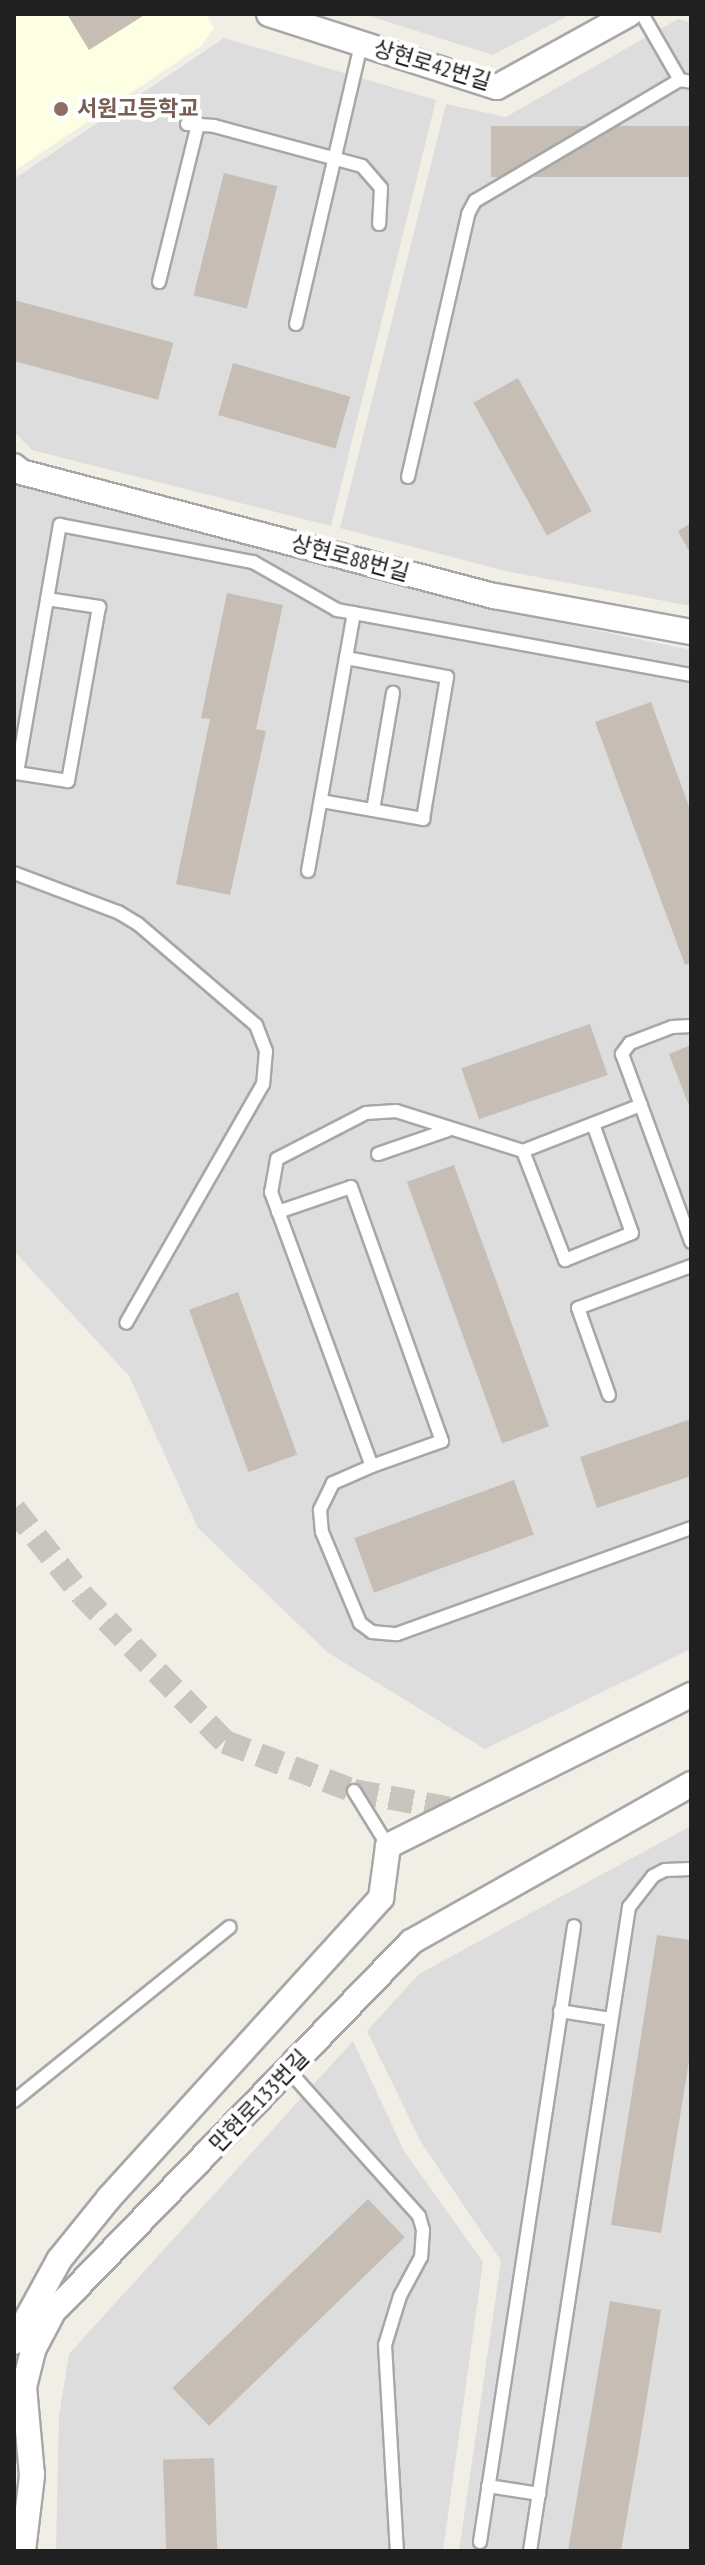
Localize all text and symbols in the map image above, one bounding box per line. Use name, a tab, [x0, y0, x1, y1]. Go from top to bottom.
street label: 상현로42번길	[370, 35, 494, 95]
place label: 서원고등학교	[77, 96, 198, 122]
marker: 서원고등학교	[52, 100, 70, 118]
street label: 상현로88번길	[288, 530, 412, 586]
street label: 만현로133번길	[204, 2045, 314, 2157]

